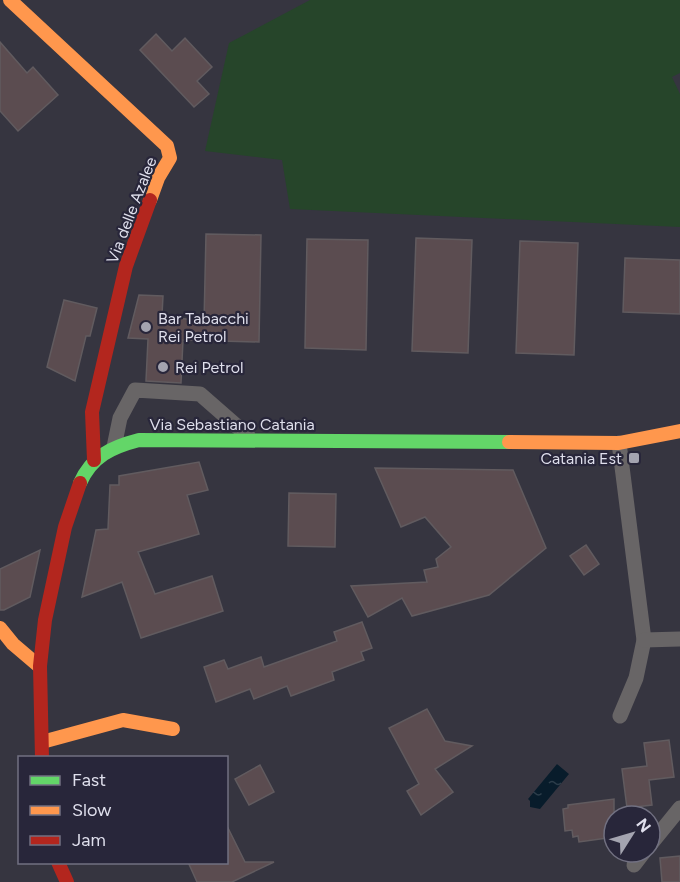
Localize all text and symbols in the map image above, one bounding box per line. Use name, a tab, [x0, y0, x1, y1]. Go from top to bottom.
street label: Via delle Azalee	[102, 154, 161, 266]
place label: Bar Tabacchi Rei Petrol	[158, 309, 249, 346]
marker: Bar Tabacchi Rei Petrol	[139, 320, 153, 334]
place label: Rei Petrol	[175, 358, 244, 377]
marker: Rei Petrol	[156, 360, 170, 374]
street label: Via Sebastiano Catania	[149, 415, 315, 434]
place label: Catania Est	[540, 449, 622, 468]
marker: Catania Est	[627, 451, 641, 465]
legend	[18, 756, 228, 864]
text: Fast	[72, 769, 106, 791]
text: Slow	[72, 799, 111, 821]
north arrow	[602, 804, 662, 864]
text: N	[632, 815, 655, 836]
text: Jam	[72, 829, 106, 851]

